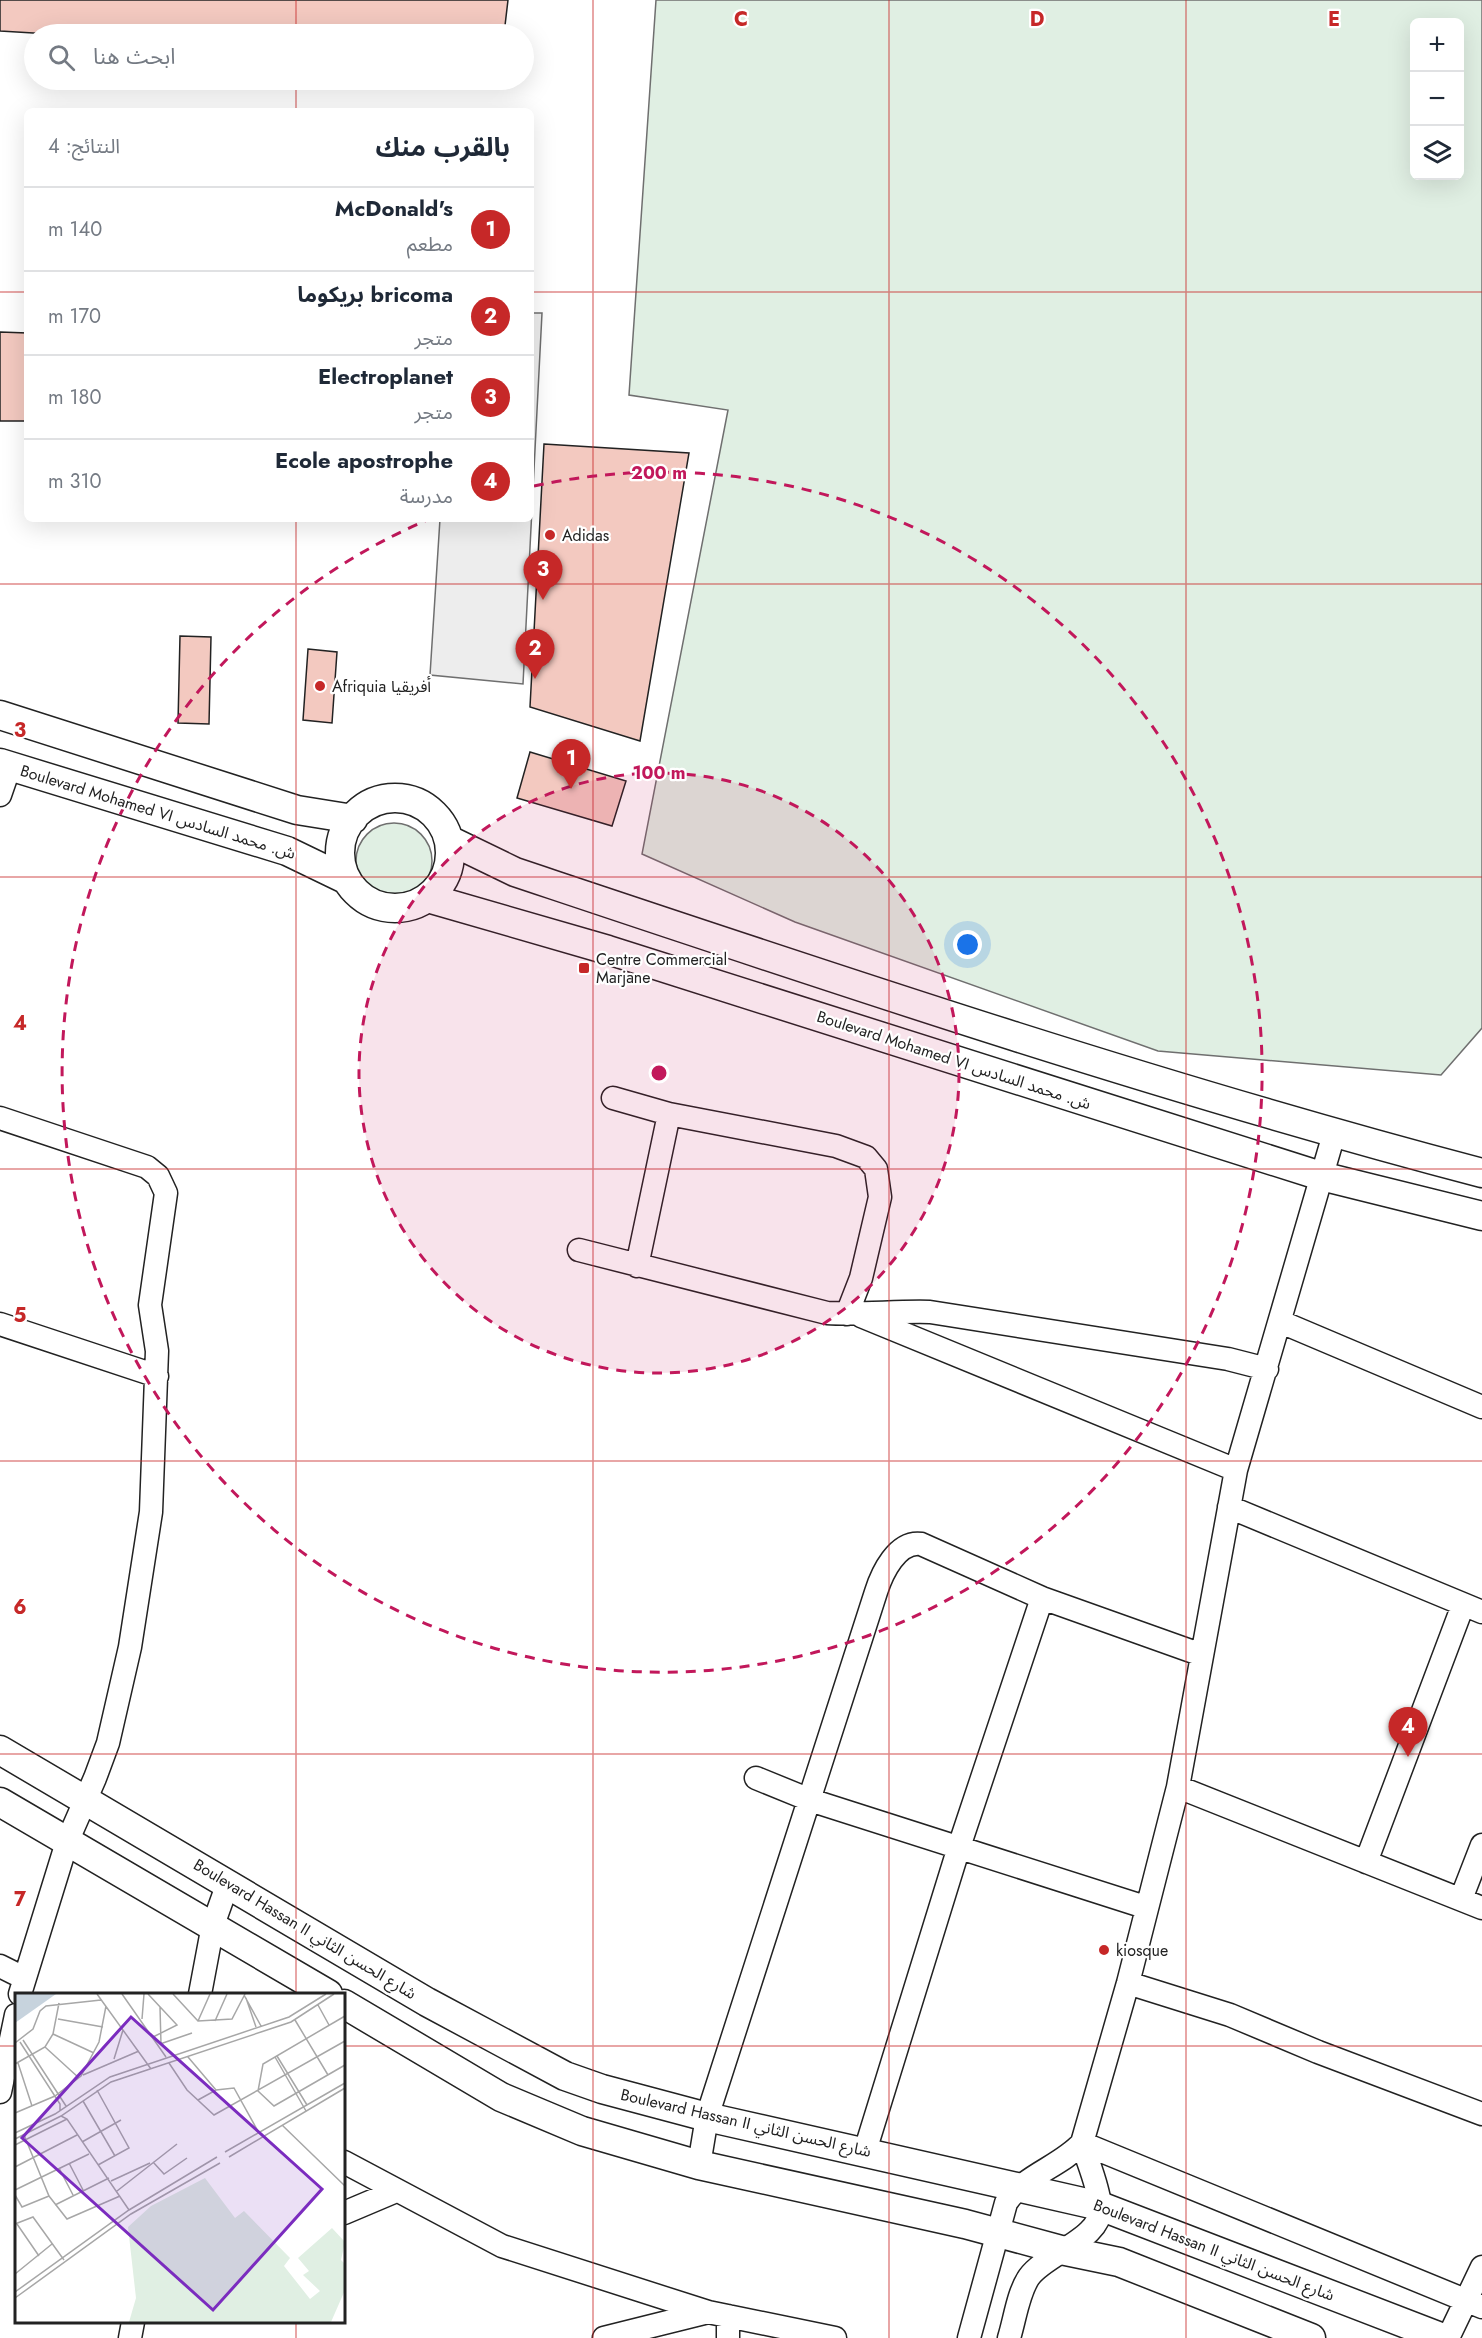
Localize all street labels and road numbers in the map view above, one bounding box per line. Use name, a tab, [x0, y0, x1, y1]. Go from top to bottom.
street label: Boulevard Mohamed VI ش. محمد السادس	[17, 759, 299, 865]
street label: Boulevard Mohamed VI ش. محمد السادس	[814, 1005, 1094, 1115]
street label: Boulevard Hassan II شارع الحسن الثاني	[189, 1853, 421, 2006]
street label: Boulevard Hassan II شارع الحسن الثاني	[618, 2083, 873, 2164]
street label: Boulevard Hassan II شارع الحسن الثاني	[1090, 2193, 1338, 2308]

